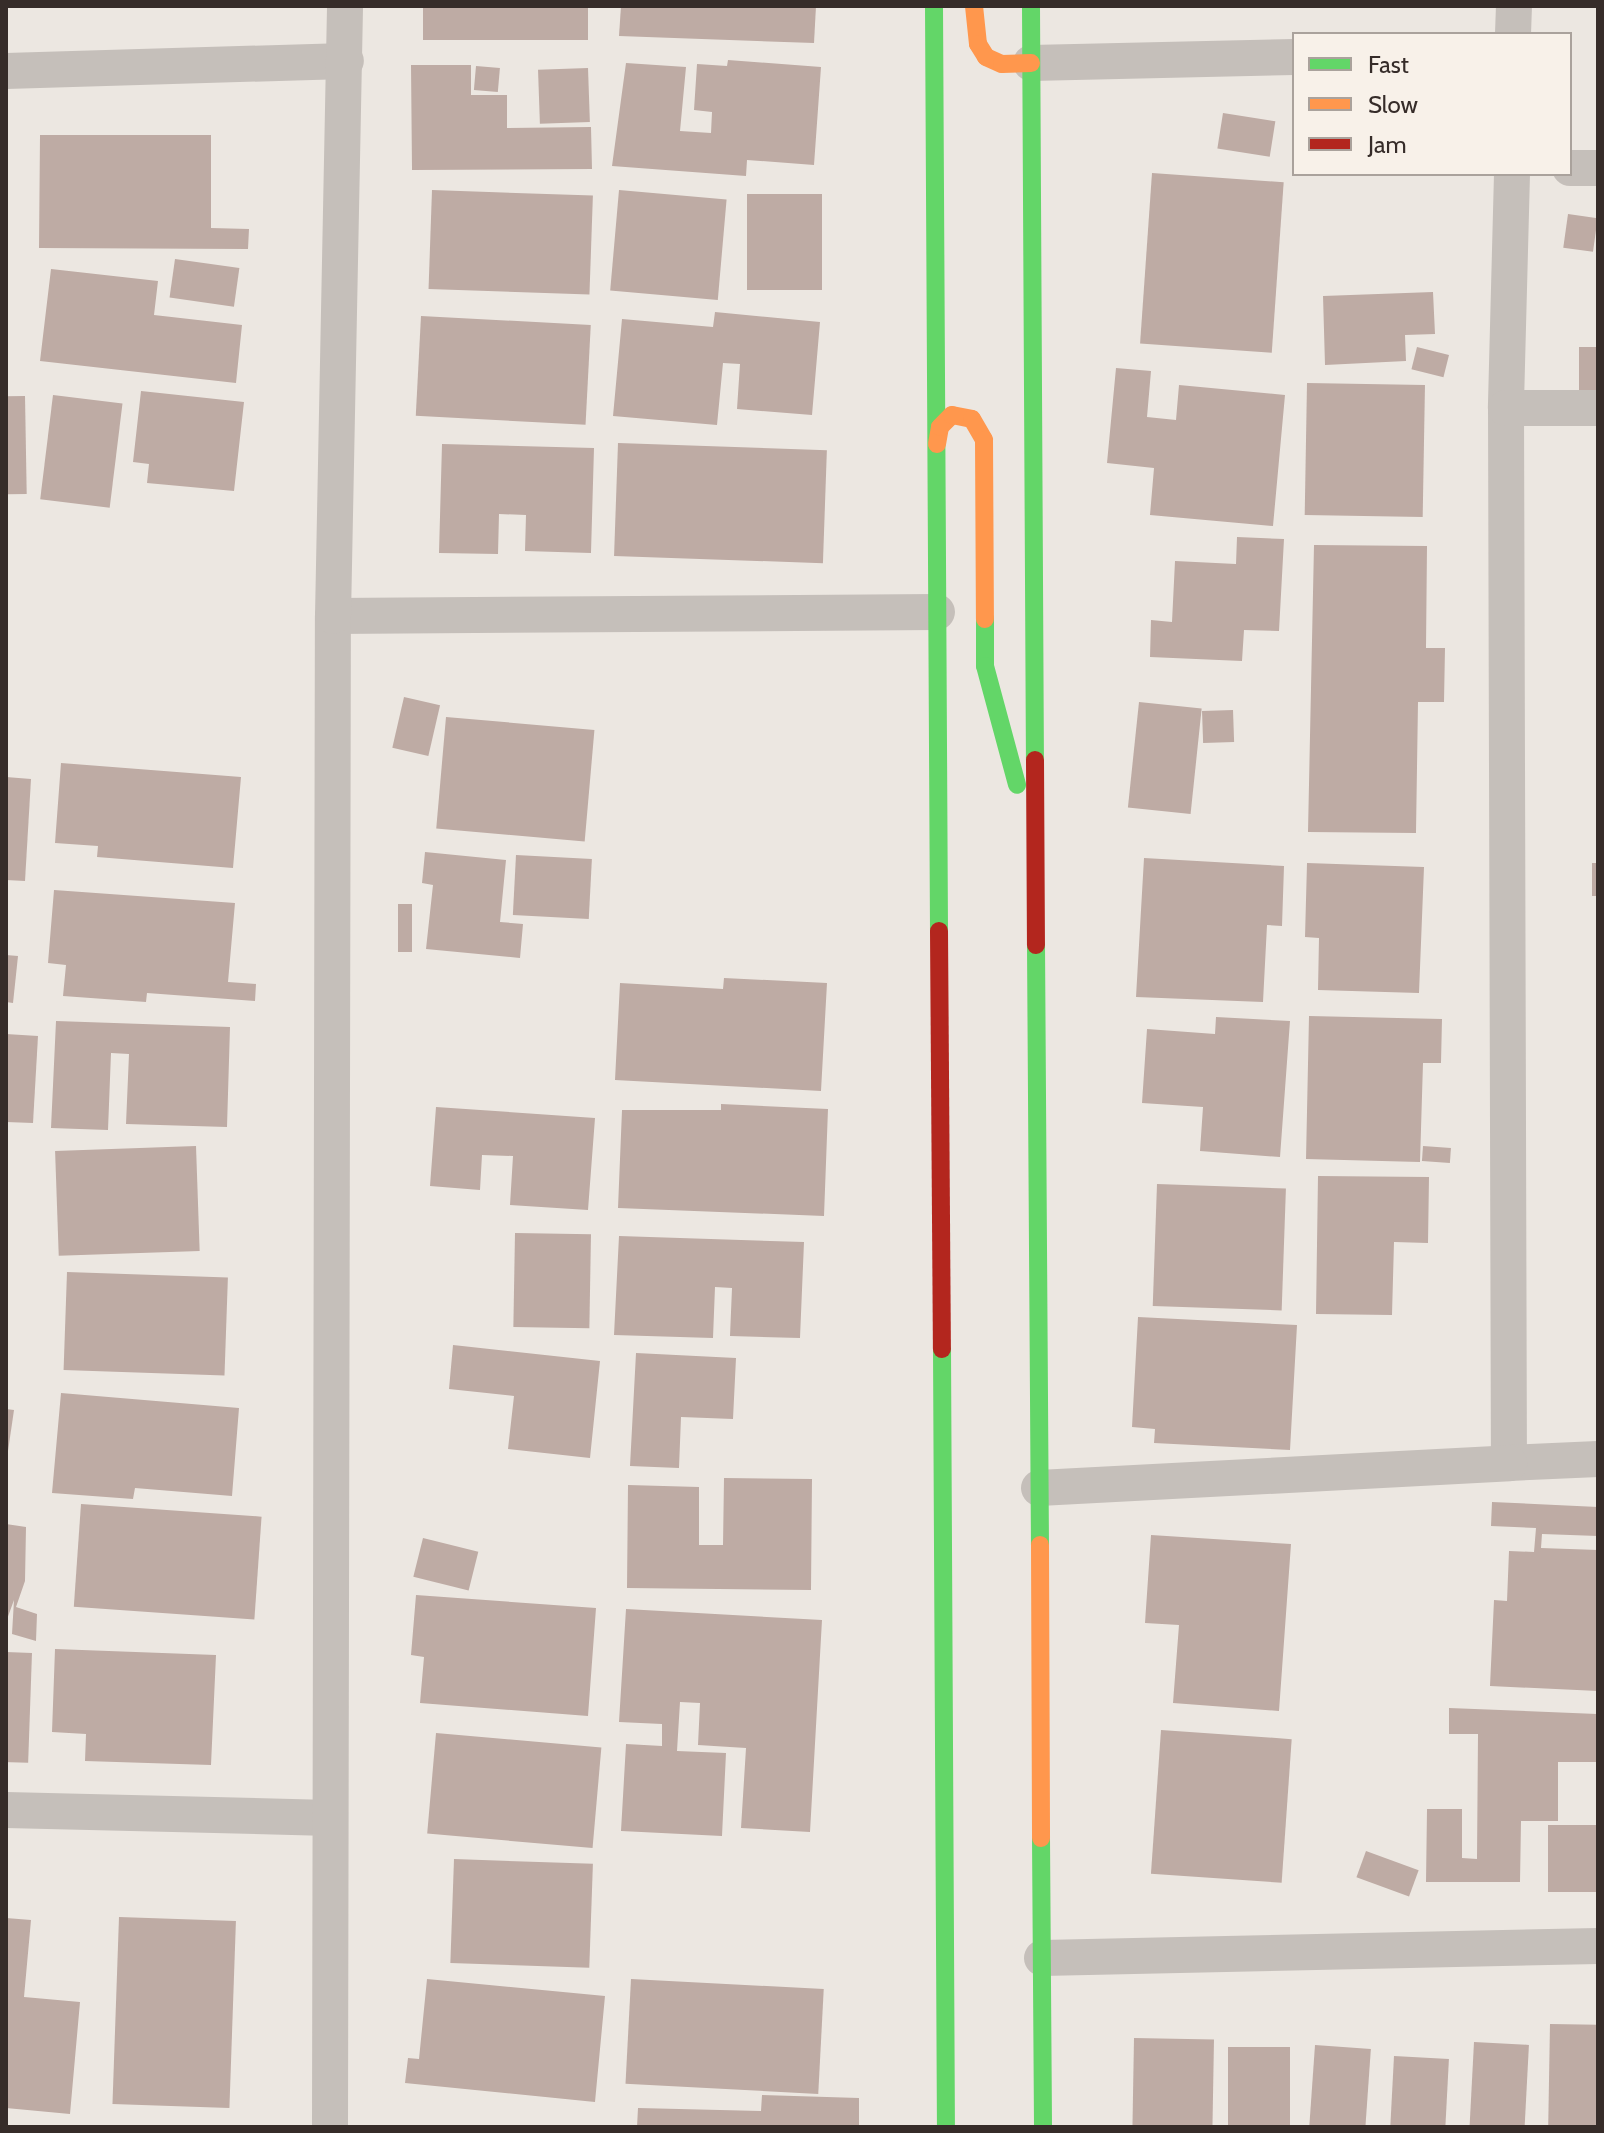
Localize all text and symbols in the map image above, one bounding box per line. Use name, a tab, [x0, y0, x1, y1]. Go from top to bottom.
legend	[1292, 32, 1572, 176]
text: Fast	[1368, 50, 1409, 79]
text: Slow	[1368, 90, 1418, 119]
text: Jam	[1368, 130, 1406, 159]

